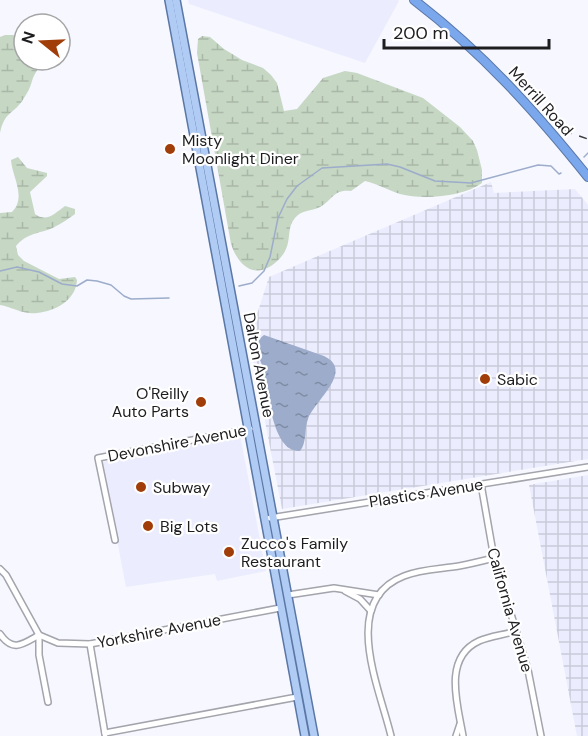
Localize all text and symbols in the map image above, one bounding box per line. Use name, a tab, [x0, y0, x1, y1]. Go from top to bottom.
north arrow	[12, 12, 72, 72]
scale bar	[384, 12, 549, 50]
text: 200 m	[393, 21, 449, 45]
text: N	[16, 29, 40, 46]
street label: Merrill Road	[504, 62, 578, 140]
place label: Misty Moonlight Diner	[182, 130, 299, 169]
marker: Misty Moonlight Diner	[163, 142, 177, 156]
street label: Dalton Avenue	[239, 311, 279, 419]
place label: Sabic	[497, 369, 538, 390]
marker: Sabic	[478, 372, 492, 386]
place label: O'Reilly Auto Parts	[112, 383, 189, 422]
marker: O'Reilly Auto Parts	[194, 395, 208, 409]
street label: Devonshire Avenue	[106, 419, 248, 467]
street label: Plastics Avenue	[367, 474, 485, 512]
place label: Subway	[153, 477, 211, 498]
marker: Subway	[134, 480, 148, 494]
place label: Big Lots	[160, 516, 218, 537]
marker: Big Lots	[141, 519, 155, 533]
place label: Zucco's Family Restaurant	[241, 533, 348, 572]
marker: Zucco's Family Restaurant	[222, 545, 236, 559]
street label: California Avenue	[482, 545, 538, 675]
street label: Yorkshire Avenue	[95, 609, 223, 653]

